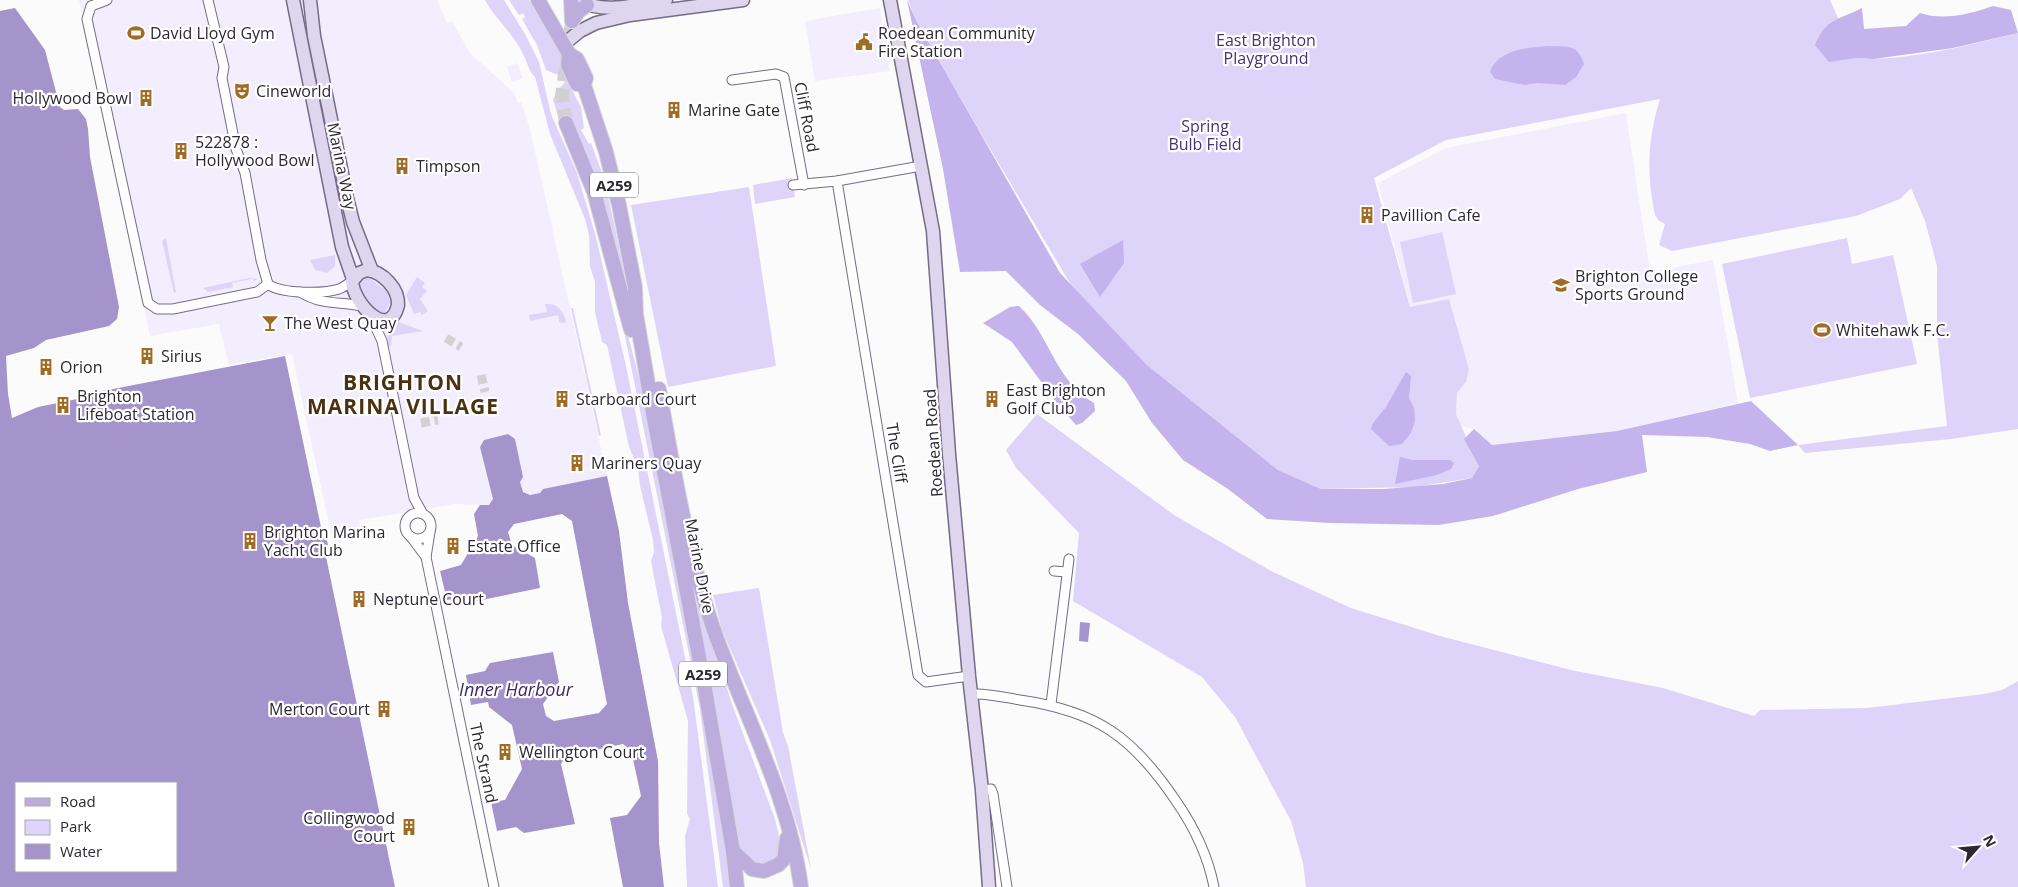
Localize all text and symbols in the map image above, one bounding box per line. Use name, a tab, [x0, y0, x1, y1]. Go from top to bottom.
place label: David Lloyd Gym	[150, 22, 275, 44]
place label: Roedean Community Fire Station	[878, 22, 1036, 62]
sports icon: David Lloyd Gym	[126, 23, 146, 43]
park label: East Brighton Playground	[1216, 29, 1316, 69]
public building icon: Roedean Community Fire Station	[854, 32, 874, 52]
place label: Cineworld	[256, 80, 331, 102]
street label: Cliff Road	[789, 80, 825, 154]
theatre icon: Cineworld	[232, 81, 252, 101]
place label: Hollywood Bowl	[12, 87, 132, 109]
building icon: Hollywood Bowl	[136, 88, 156, 108]
place label: Marine Gate	[688, 99, 780, 121]
building icon: Marine Gate	[664, 100, 684, 120]
park label: Spring Bulb Field	[1168, 115, 1242, 155]
street label: Marina Way	[322, 120, 362, 212]
place label: 522878 : Hollywood Bowl	[195, 131, 315, 171]
building icon: 522878 : Hollywood Bowl	[171, 141, 191, 161]
place label: Timpson	[416, 155, 481, 177]
building icon: Timpson	[392, 156, 412, 176]
road number: A259	[590, 172, 638, 198]
place label: Pavillion Cafe	[1381, 204, 1481, 226]
building icon: Pavillion Cafe	[1357, 205, 1377, 225]
place label: Brighton College Sports Ground	[1575, 265, 1698, 305]
school or university icon: Brighton College Sports Ground	[1551, 275, 1571, 295]
place label: The West Quay	[284, 312, 397, 334]
bar icon: The West Quay	[260, 313, 280, 333]
place label: Whitehawk F.C.	[1836, 319, 1950, 341]
sports icon: Whitehawk F.C.	[1812, 320, 1832, 340]
place label: Sirius	[161, 345, 202, 367]
building icon: Sirius	[137, 346, 157, 366]
place label: Orion	[60, 356, 102, 378]
building icon: Orion	[36, 357, 56, 377]
district label: BRIGHTON MARINA VILLAGE	[307, 368, 499, 420]
place label: East Brighton Golf Club	[1006, 379, 1106, 419]
place label: Brighton Lifeboat Station	[77, 385, 194, 425]
place label: Starboard Court	[576, 388, 697, 410]
street label: Roedean Road	[918, 388, 948, 498]
building icon: Starboard Court	[552, 389, 572, 409]
building icon: East Brighton Golf Club	[982, 389, 1002, 409]
building icon: Brighton Lifeboat Station	[53, 395, 73, 415]
street label: The Cliff	[881, 421, 913, 486]
place label: Mariners Quay	[591, 452, 702, 474]
building icon: Mariners Quay	[567, 453, 587, 473]
street label: Marine Drive	[680, 517, 720, 615]
place label: Brighton Marina Yacht Club	[264, 521, 385, 561]
building icon: Brighton Marina Yacht Club	[240, 531, 260, 551]
place label: Estate Office	[467, 535, 561, 557]
building icon: Estate Office	[443, 536, 463, 556]
place label: Neptune Court	[373, 588, 484, 610]
building icon: Neptune Court	[349, 589, 369, 609]
road number: A259	[679, 662, 727, 686]
water label: Inner Harbour	[459, 677, 574, 701]
place label: Merton Court	[269, 698, 370, 720]
building icon: Merton Court	[374, 699, 394, 719]
street label: The Strand	[465, 721, 503, 805]
place label: Wellington Court	[519, 741, 645, 763]
building icon: Wellington Court	[495, 742, 515, 762]
legend	[15, 782, 178, 872]
text: Road	[60, 791, 96, 811]
place label: Collingwood Court	[303, 807, 395, 847]
text: Park	[60, 816, 91, 836]
building icon: Collingwood Court	[399, 817, 419, 837]
north arrow	[1953, 822, 2003, 872]
text: N	[1979, 831, 2001, 850]
text: Water	[60, 841, 102, 861]

